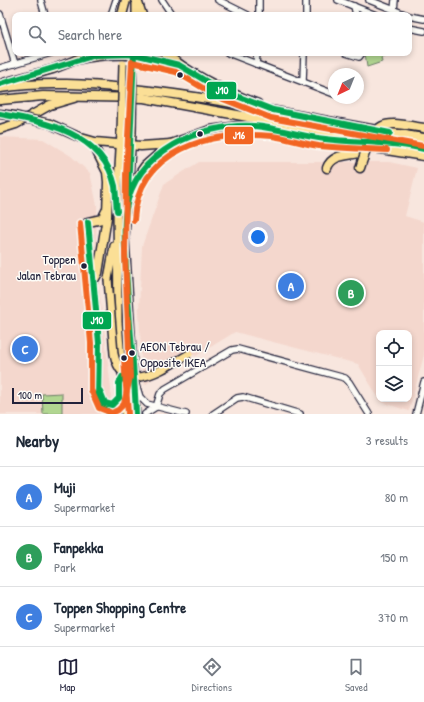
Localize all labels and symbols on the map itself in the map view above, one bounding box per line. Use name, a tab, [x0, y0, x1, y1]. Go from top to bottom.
north arrow	[328, 68, 364, 104]
unlabelled marker	[175, 70, 185, 80]
line badge: J10	[206, 81, 237, 100]
text: J10	[216, 83, 229, 97]
line badge: J16	[224, 126, 254, 145]
text: J16	[233, 128, 246, 142]
unlabelled marker	[195, 129, 205, 139]
your location	[248, 227, 268, 247]
place label: Toppen Jalan Tebrau	[17, 250, 76, 284]
marker: Toppen Jalan Tebrau	[79, 261, 89, 271]
pin: A	[278, 271, 304, 301]
pin: B	[338, 278, 364, 308]
line badge: J10	[82, 311, 112, 330]
text: J10	[91, 313, 104, 327]
pin: C	[12, 334, 38, 364]
place label: AEON Tebrau / Opposite IKEA	[140, 337, 210, 371]
marker: AEON Tebrau / Opposite IKEA	[127, 348, 137, 358]
unlabelled marker	[119, 353, 129, 363]
scale bar	[12, 386, 83, 405]

